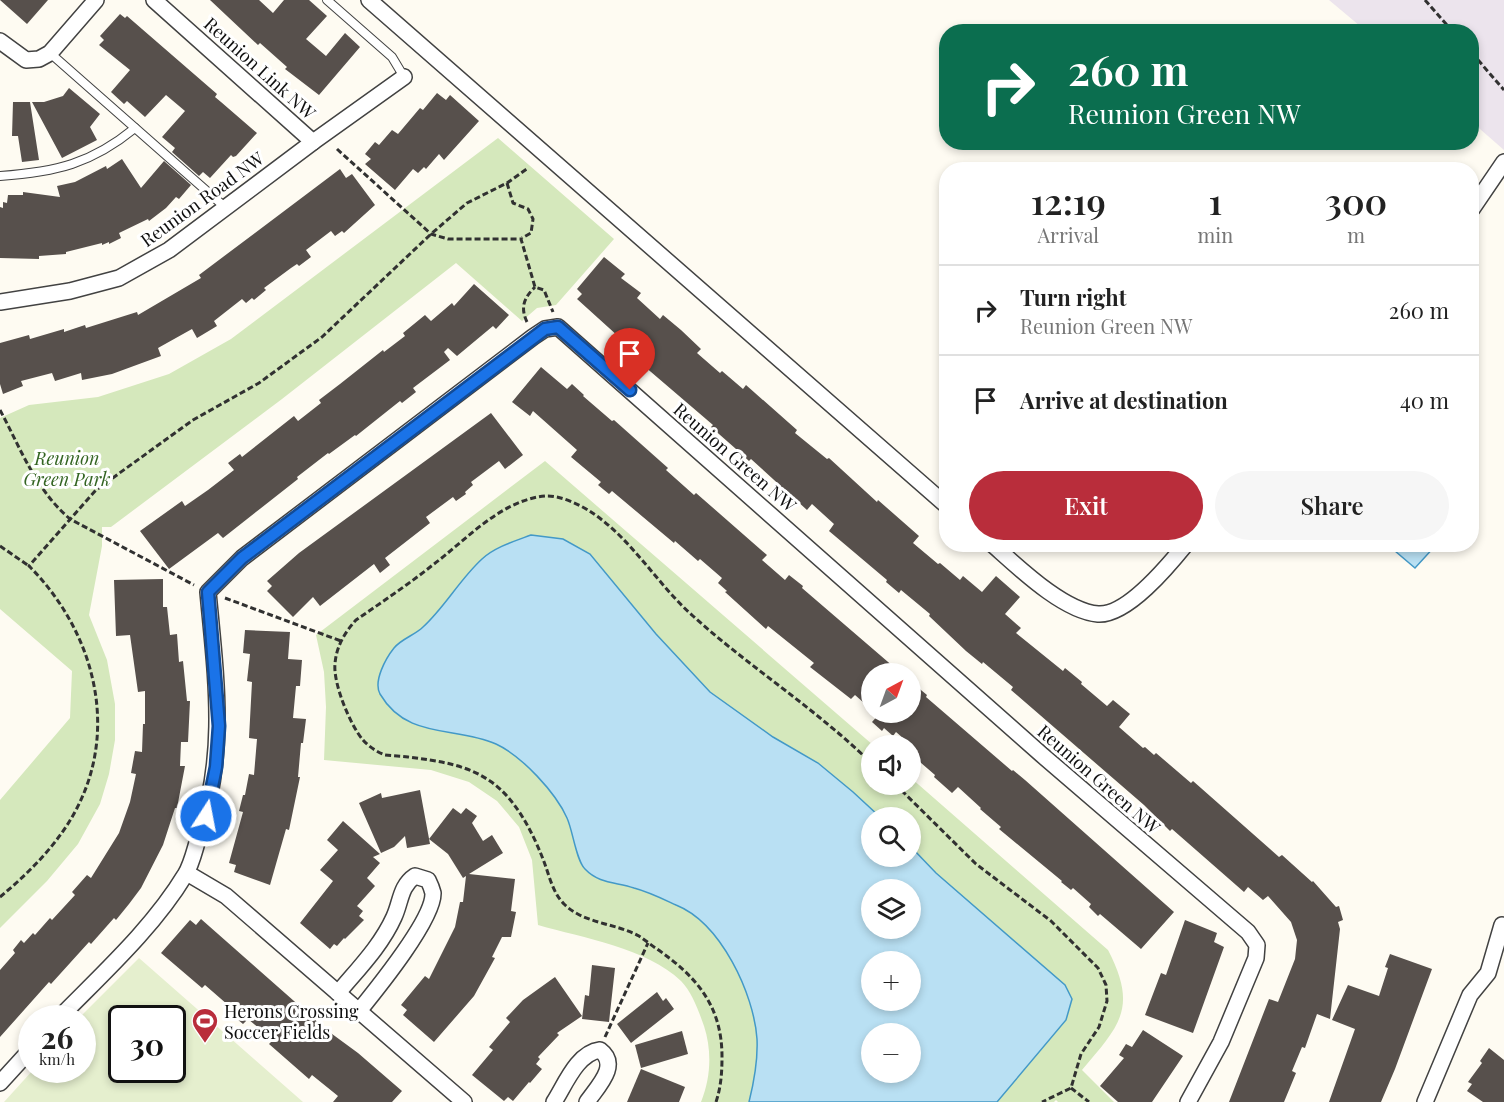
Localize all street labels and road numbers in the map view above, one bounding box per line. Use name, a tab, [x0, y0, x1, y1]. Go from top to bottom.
street label: Reunion Link NW	[199, 12, 321, 125]
street label: Reunion Road NW	[136, 146, 269, 252]
street label: Reunion Green NW	[669, 397, 802, 517]
street label: Reunion Green NW	[1033, 719, 1166, 839]

